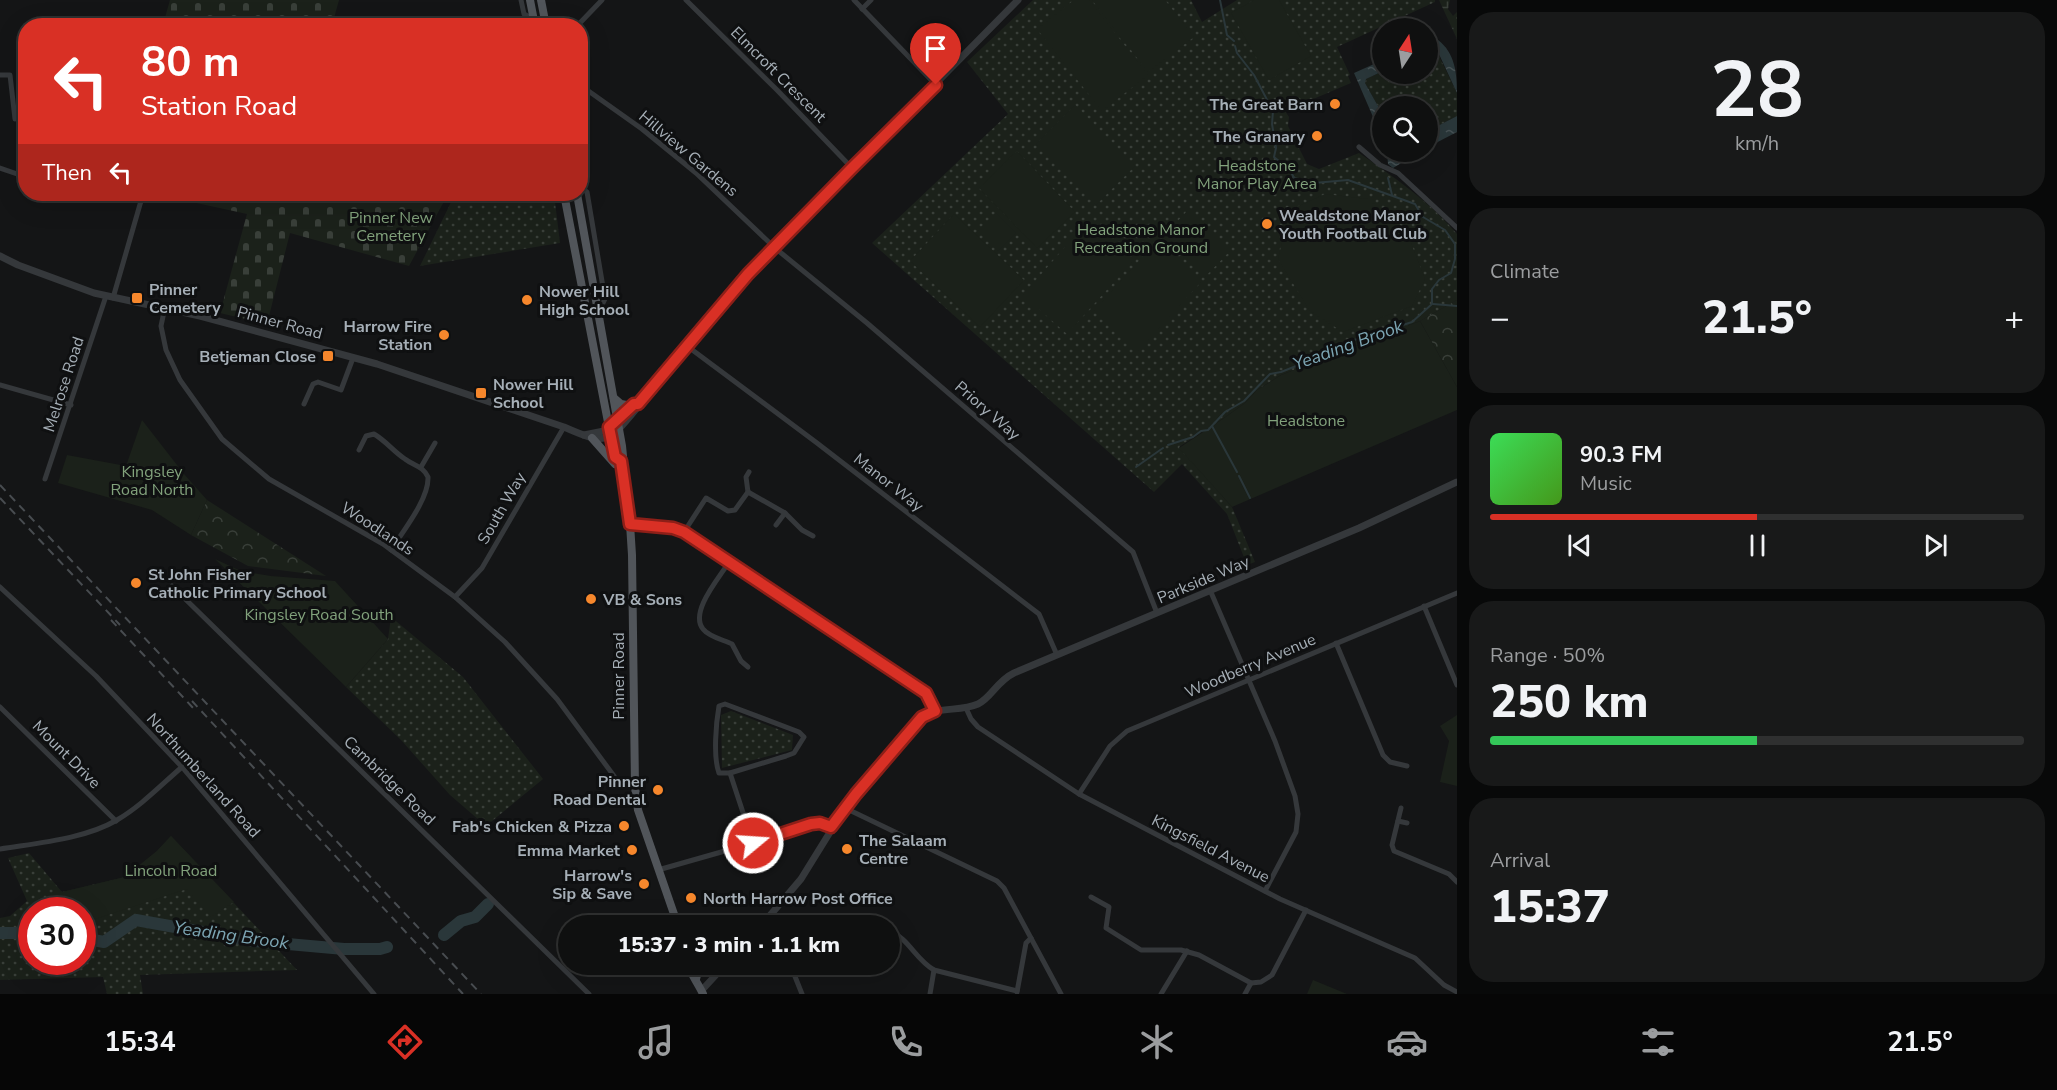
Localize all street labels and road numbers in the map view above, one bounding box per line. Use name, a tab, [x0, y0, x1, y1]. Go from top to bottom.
street label: Elmcroft Crescent	[725, 22, 831, 128]
street label: Hillview Gardens	[634, 106, 743, 202]
street label: Pinner Road	[235, 301, 325, 345]
street label: Melrose Road	[38, 334, 90, 435]
street label: Priory Way	[950, 376, 1025, 446]
street label: Manor Way	[849, 448, 929, 518]
street label: South Way	[472, 468, 532, 549]
street label: Woodlands	[337, 497, 418, 561]
street label: Parkside Way	[1154, 550, 1254, 609]
street label: Woodberry Avenue	[1181, 628, 1319, 703]
street label: Pinner Road	[608, 632, 630, 720]
street label: Northumberland Road	[141, 709, 265, 843]
street label: Mount Drive	[27, 716, 105, 794]
street label: Cambridge Road	[338, 731, 440, 830]
street label: Kingsfield Avenue	[1148, 810, 1273, 888]

